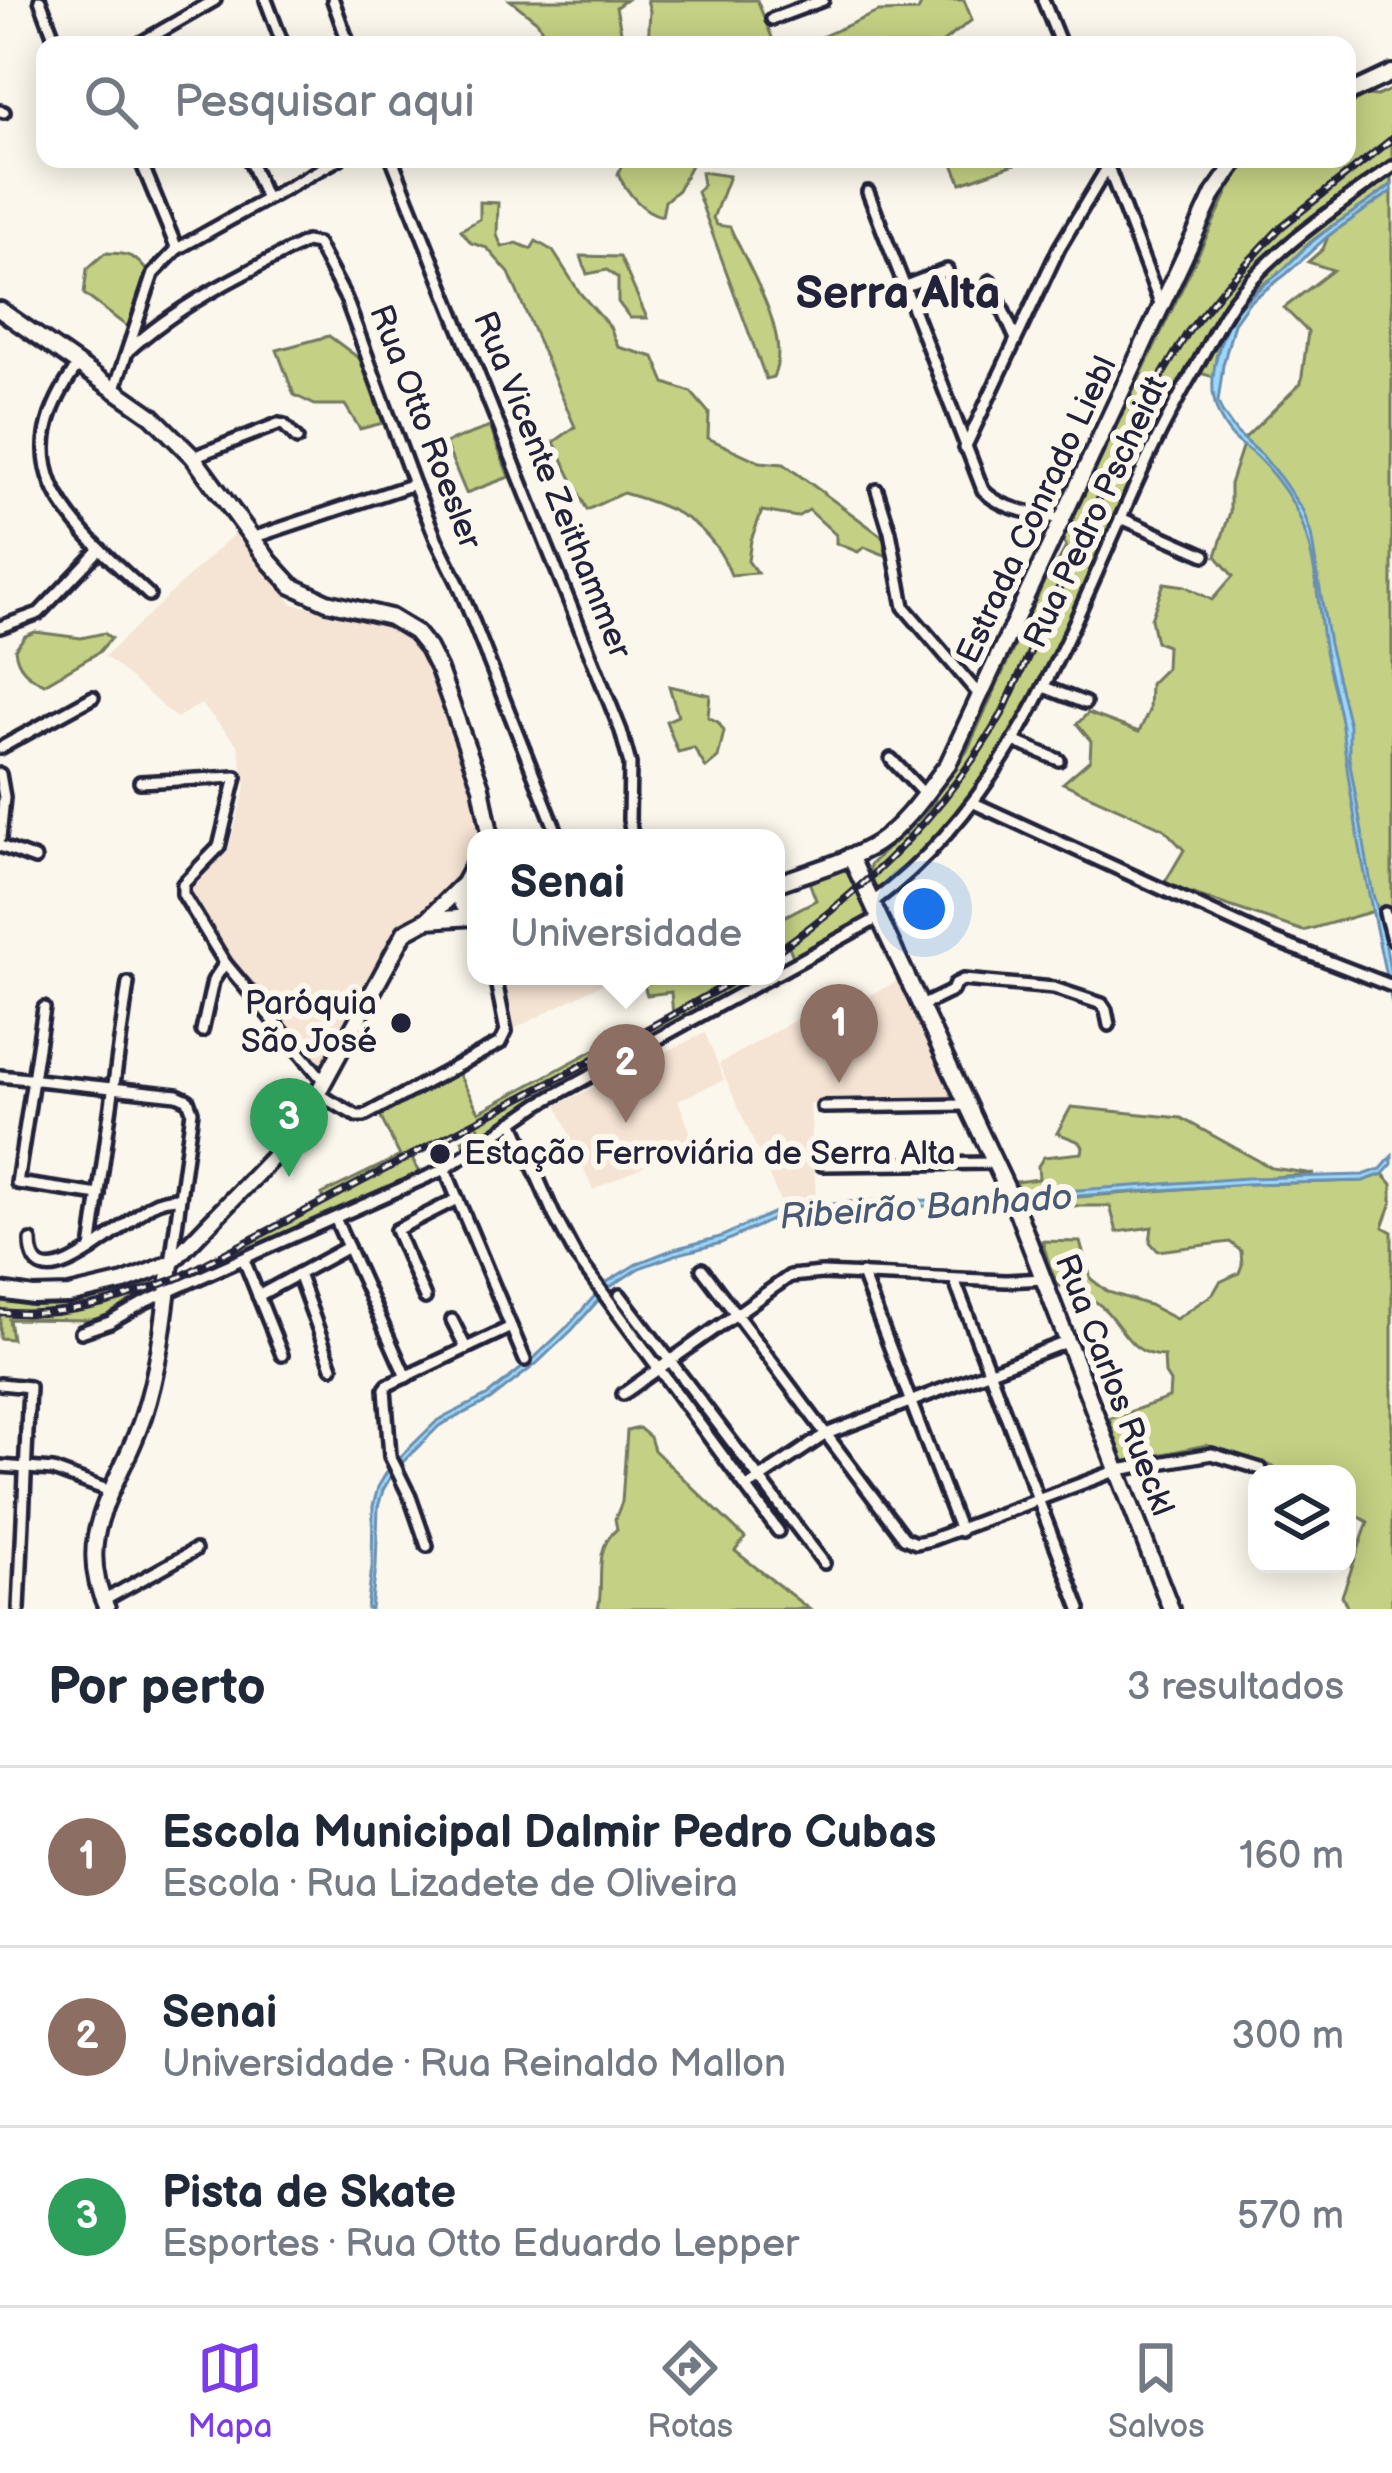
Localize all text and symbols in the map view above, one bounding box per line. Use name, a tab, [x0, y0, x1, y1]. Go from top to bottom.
search box	[36, 36, 1356, 168]
icon: search	[78, 69, 144, 135]
text: Pesquisar aqui	[174, 75, 475, 130]
district label: Serra Alta	[796, 267, 1000, 322]
street label: Rua Otto Roesler	[360, 299, 490, 556]
street label: Rua Vicente Zeithammer	[464, 306, 640, 665]
street label: Estrada Conrado Liebl	[948, 350, 1126, 670]
street label: Rua Pedro Pscheidt	[1015, 370, 1177, 654]
popup	[467, 829, 785, 985]
text: Senai	[510, 856, 625, 911]
your location	[894, 879, 954, 939]
text: Universidade	[510, 911, 742, 958]
place label: Paróquia São José	[241, 984, 377, 1062]
pin: 1	[800, 984, 878, 1083]
marker: Paróquia São José	[388, 1010, 414, 1036]
pin: 2	[587, 1024, 665, 1123]
pin: 3	[250, 1078, 328, 1177]
place label: Estação Ferroviária de Serra Alta	[464, 1134, 956, 1174]
marker: Estação Ferroviária de Serra Alta	[427, 1141, 453, 1167]
water label: Ribeirão Banhado	[778, 1176, 1074, 1240]
street label: Rua Carlos Rueckl	[1046, 1248, 1182, 1522]
map controls	[1248, 1465, 1356, 1573]
button: layers	[1248, 1465, 1356, 1573]
text: Por perto	[48, 1657, 266, 1718]
text: 3 resultados	[1127, 1664, 1344, 1711]
text: Escola Municipal Dalmir Pedro Cubas	[162, 1806, 936, 1861]
text: 1	[79, 1833, 95, 1880]
text: 160 m	[1239, 1833, 1344, 1880]
text: Escola · Rua Lizadete de Oliveira	[162, 1861, 738, 1908]
text: Senai	[162, 1986, 277, 2041]
text: 2	[75, 2013, 99, 2060]
text: 300 m	[1231, 2013, 1344, 2060]
text: Universidade · Rua Reinaldo Mallon	[162, 2041, 786, 2088]
text: Pista de Skate	[162, 2166, 456, 2221]
text: 3	[76, 2193, 98, 2240]
text: 570 m	[1237, 2193, 1344, 2240]
text: Esportes · Rua Otto Eduardo Lepper	[162, 2221, 799, 2268]
tab: Mapa	[187, 2335, 272, 2447]
tab: Rotas	[647, 2335, 733, 2447]
tab: Salvos	[1108, 2335, 1205, 2447]

